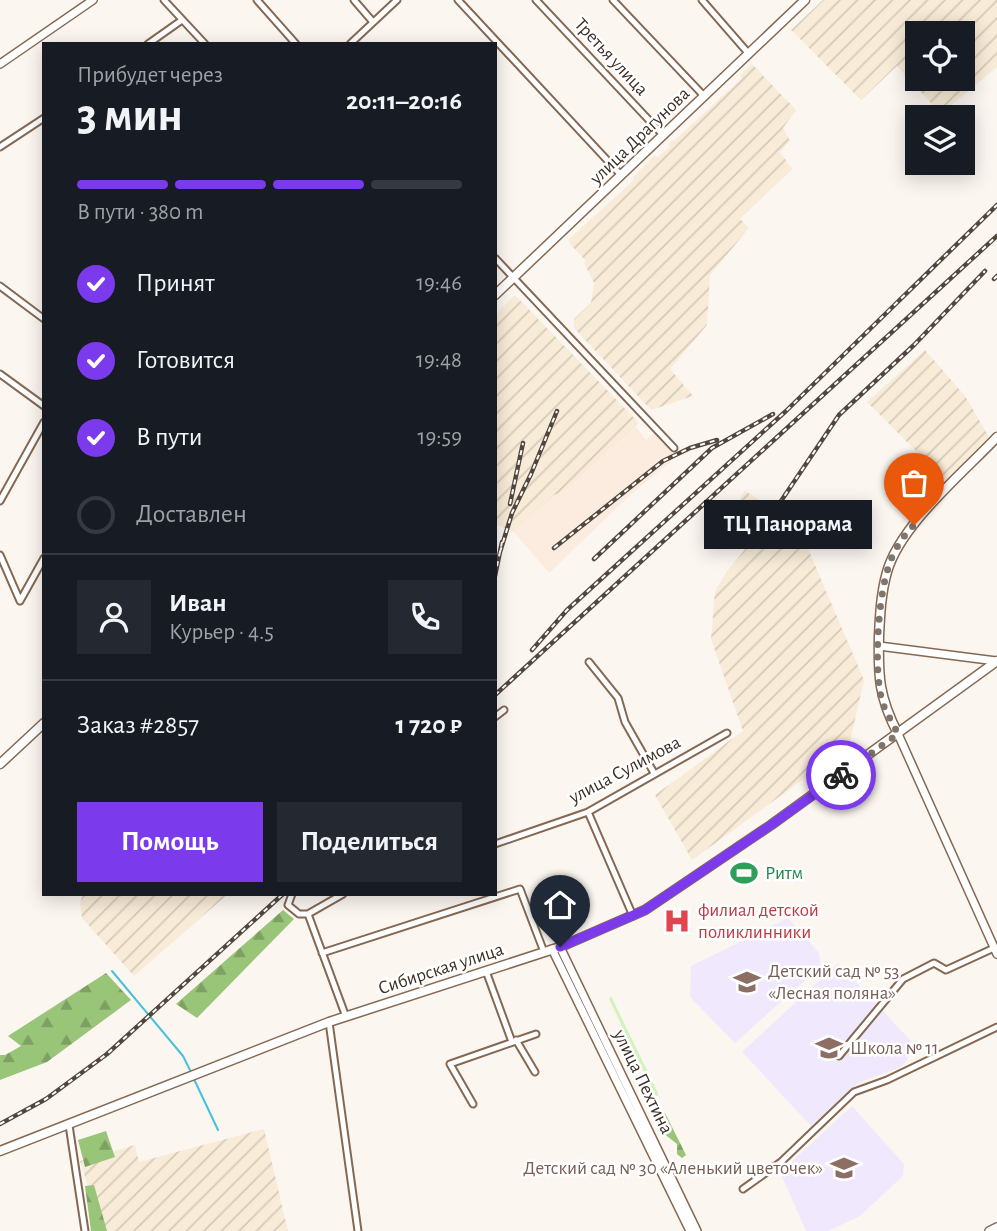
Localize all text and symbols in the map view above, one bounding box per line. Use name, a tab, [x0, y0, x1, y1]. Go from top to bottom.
street label: Третья улица	[571, 15, 652, 100]
map controls	[905, 21, 975, 175]
button: locate	[905, 21, 975, 91]
text: Прибудет через	[77, 64, 223, 87]
street label: улица Драгунова	[586, 84, 694, 189]
text: 20:11–20:16	[346, 88, 462, 114]
text: 3 мин	[77, 93, 183, 139]
button: layers	[905, 105, 975, 175]
text: В пути · 380 m	[77, 201, 203, 224]
icon: check	[77, 265, 115, 303]
text: Принят	[136, 270, 215, 296]
text: 19:46	[416, 272, 462, 295]
icon: check	[77, 342, 115, 380]
text: Готовится	[136, 347, 235, 373]
text: 19:48	[416, 349, 462, 372]
icon: check	[77, 419, 115, 457]
text: В пути	[136, 424, 202, 450]
text: 19:59	[418, 426, 462, 449]
pin	[884, 453, 944, 525]
icon: bag	[895, 464, 933, 502]
callout: ТЦ Панорама	[704, 500, 872, 550]
text: Доставлен	[136, 501, 247, 527]
text: ТЦ Панорама	[724, 513, 852, 536]
button: person	[77, 580, 151, 654]
button: phone	[388, 580, 462, 654]
text: Иван	[169, 590, 227, 616]
text: Курьер · 4.5	[169, 621, 274, 644]
text: Заказ #2857	[77, 712, 199, 738]
text: 1 720 ₽	[396, 712, 462, 738]
street label: улица Сулимова	[565, 733, 684, 808]
courier	[806, 740, 876, 810]
icon: bike	[822, 756, 860, 794]
button: Помощь	[77, 802, 263, 882]
button: Поделиться	[277, 802, 462, 882]
sports icon: Ритм	[729, 858, 759, 888]
place label: Ритм	[765, 864, 803, 883]
pin	[530, 875, 590, 947]
icon: home	[541, 886, 579, 924]
place label: филиал детской поликлинники	[698, 901, 819, 942]
hospital icon: филиал детской поликлинники	[662, 906, 692, 936]
street label: Сибирская улица	[376, 940, 506, 998]
place label: Детский сад № 53 «Лесная поляна»	[768, 962, 899, 1003]
school or university icon: Детский сад № 53 «Лесная поляна»	[732, 967, 762, 997]
street label: улица Пехтина	[609, 1026, 677, 1137]
school or university icon: Школа № 11	[814, 1033, 844, 1063]
place label: Школа № 11	[850, 1039, 938, 1058]
school or university icon: Детский сад № 30 «Аленький цветочек»	[829, 1153, 859, 1183]
place label: Детский сад № 30 «Аленький цветочек»	[523, 1159, 823, 1178]

